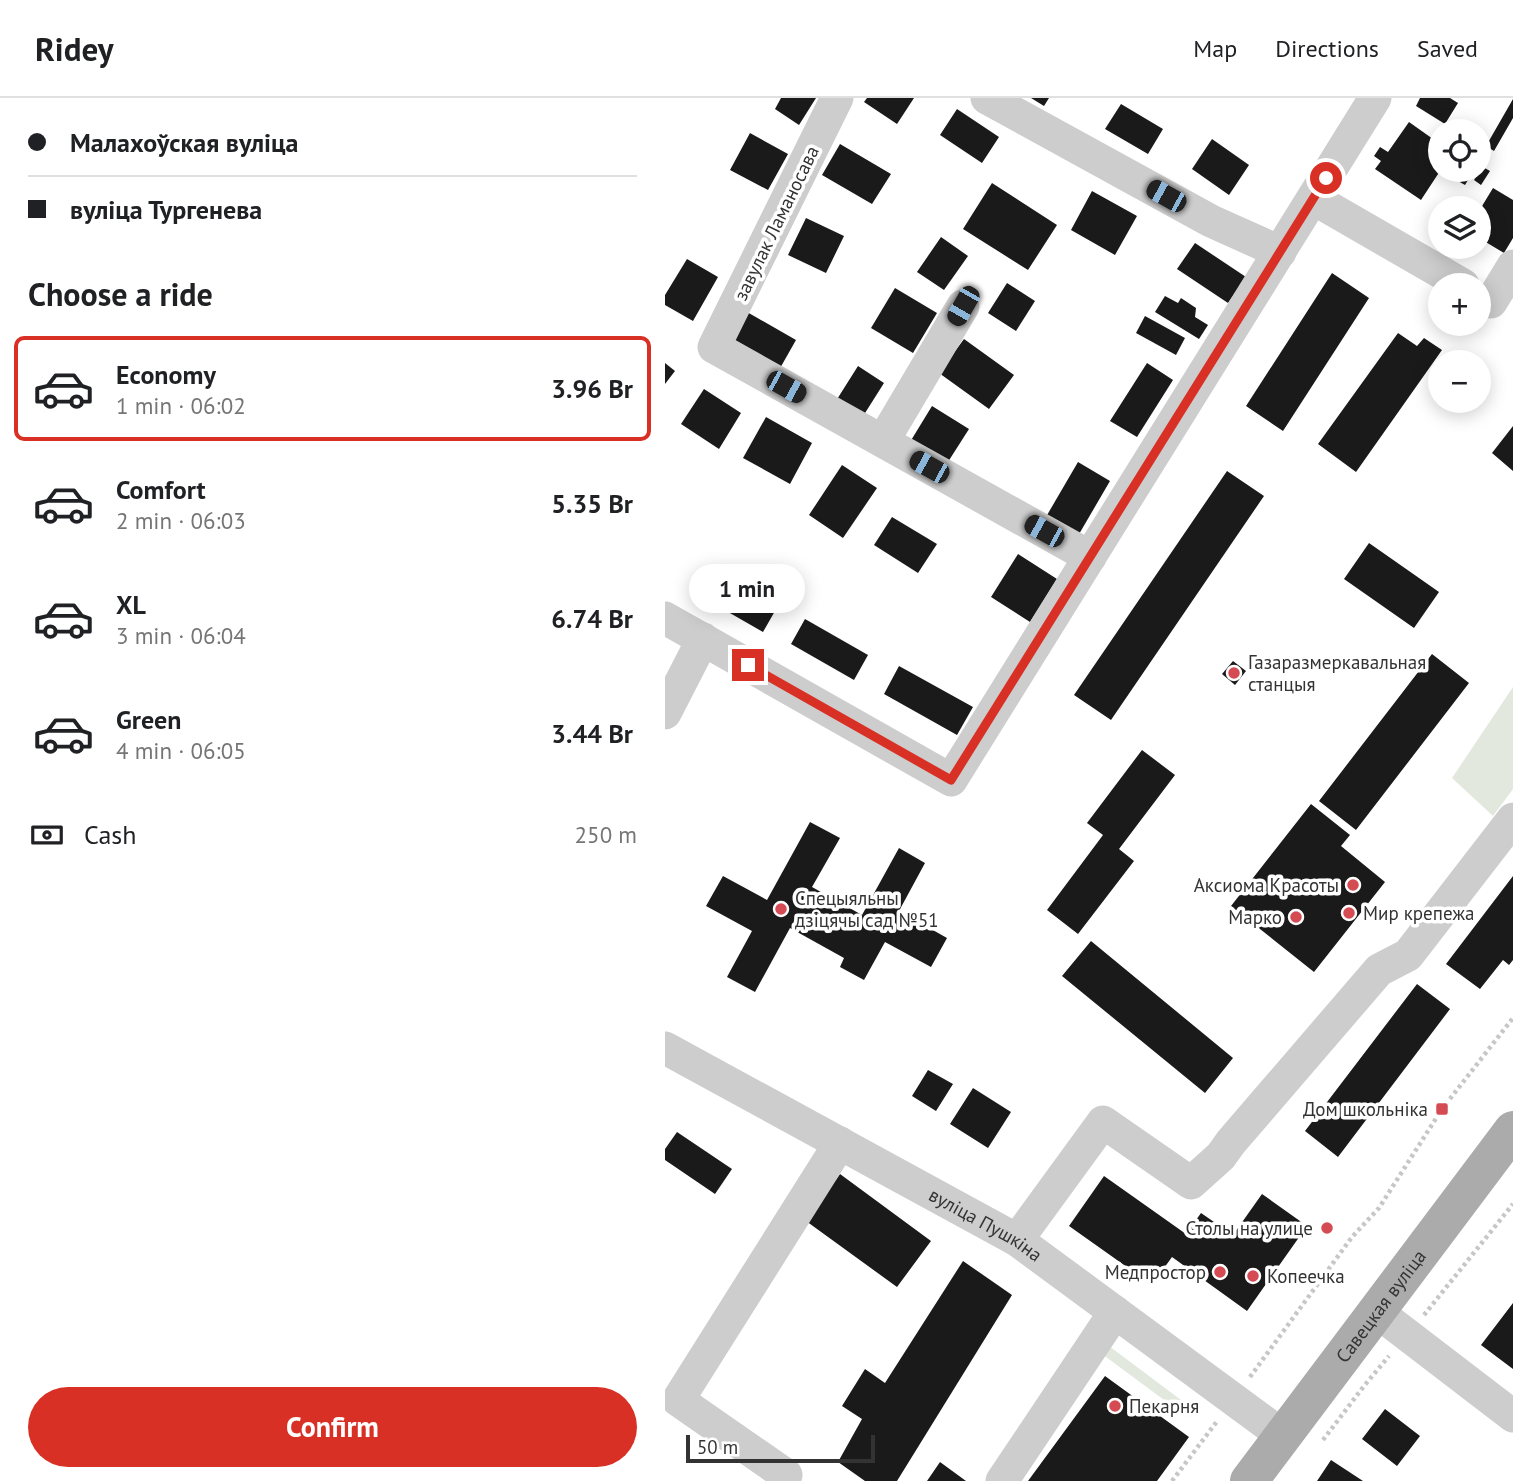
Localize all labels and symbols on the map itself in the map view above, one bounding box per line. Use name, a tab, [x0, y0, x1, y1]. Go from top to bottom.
street label: завулак Ламаносава	[728, 142, 824, 304]
route start	[1310, 162, 1342, 194]
car	[1143, 177, 1190, 215]
car	[944, 283, 983, 329]
car	[763, 368, 810, 406]
car	[906, 448, 953, 486]
car	[1021, 512, 1068, 550]
callout: 1 min	[690, 564, 806, 612]
route end	[732, 649, 764, 681]
place label: Газаразмеркавальная станцыя	[1248, 650, 1426, 696]
marker: Газаразмеркавальная станцыя	[1226, 665, 1242, 681]
place label: Аксиома Красоты	[1194, 873, 1339, 897]
marker: Аксиома Красоты	[1345, 877, 1361, 893]
place label: Спецыяльны дзіцячы сад №51	[795, 886, 939, 932]
marker: Спецыяльны дзіцячы сад №51	[773, 901, 789, 917]
place label: Мир крепежа	[1363, 901, 1474, 925]
place label: Марко	[1228, 905, 1282, 929]
marker: Мир крепежа	[1341, 905, 1357, 921]
marker: Марко	[1288, 909, 1304, 925]
place label: Дом школьніка	[1303, 1097, 1428, 1121]
marker: Дом школьніка	[1434, 1101, 1450, 1117]
street label: вуліца Пушкіна	[925, 1182, 1047, 1267]
place label: Столы на улице	[1185, 1216, 1313, 1240]
marker: Столы на улице	[1319, 1220, 1335, 1236]
street label: Савецкая вуліца	[1330, 1245, 1431, 1367]
place label: Медпростор	[1105, 1260, 1206, 1284]
marker: Медпростор	[1212, 1264, 1228, 1280]
place label: Копеечка	[1267, 1264, 1345, 1288]
marker: Копеечка	[1245, 1268, 1261, 1284]
place label: Пекарня	[1129, 1394, 1199, 1418]
marker: Пекарня	[1107, 1398, 1123, 1414]
scale bar	[686, 1432, 875, 1464]

